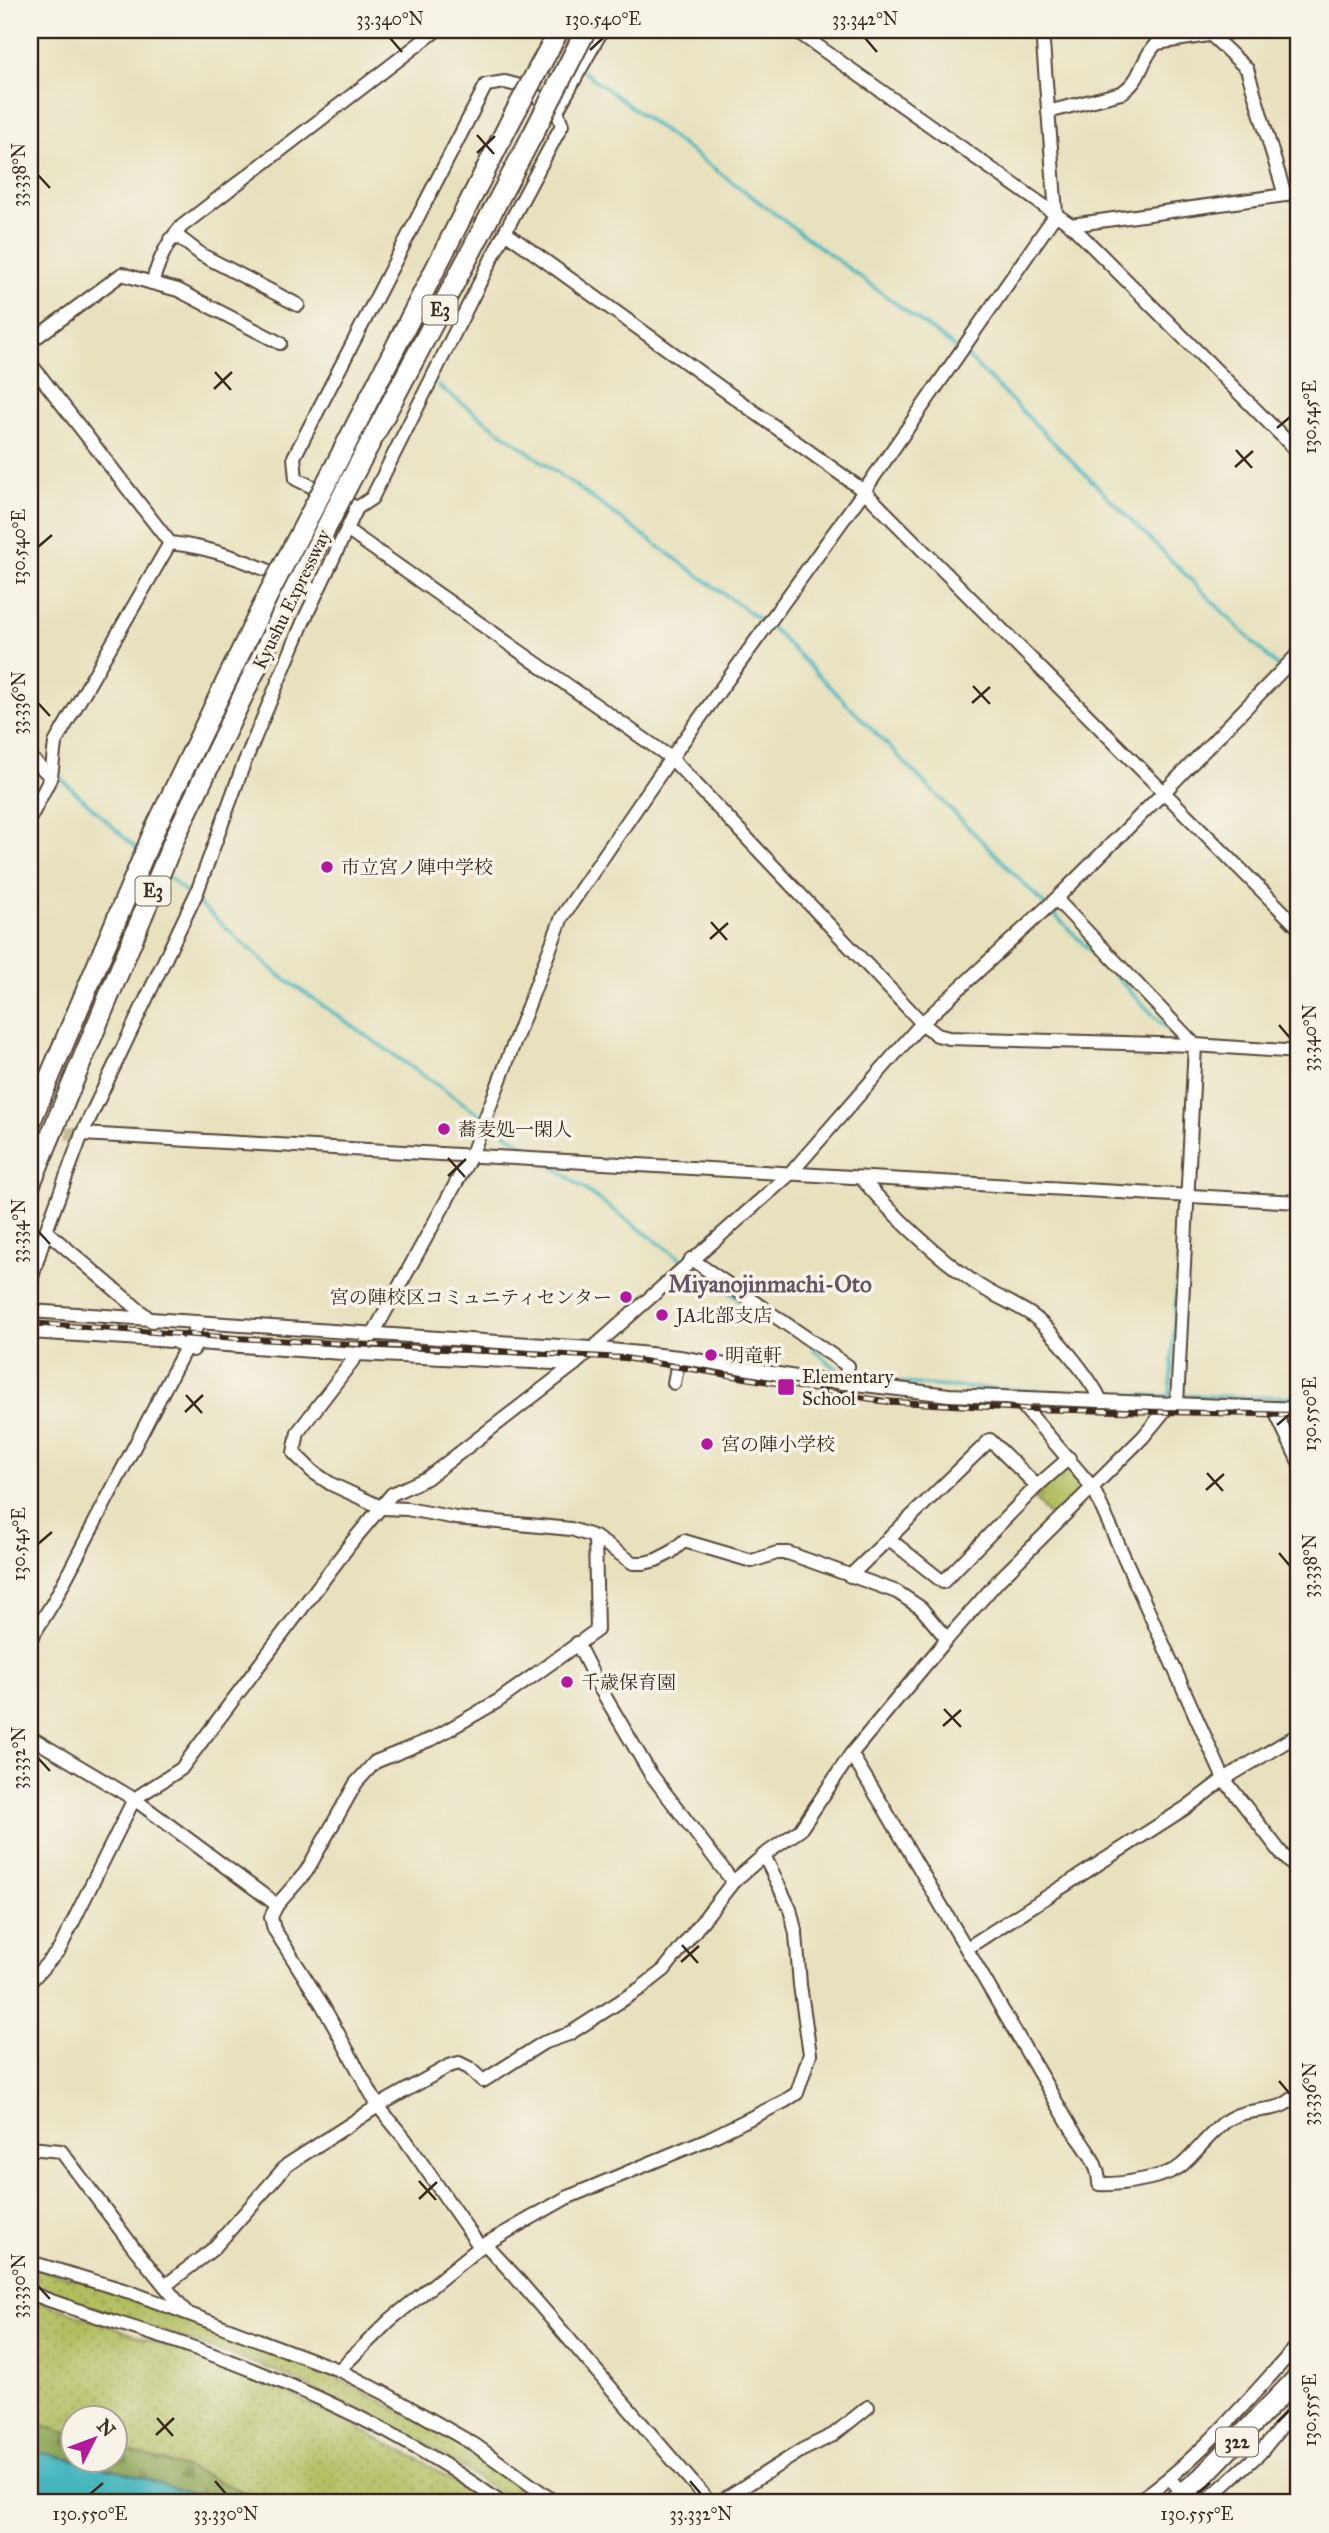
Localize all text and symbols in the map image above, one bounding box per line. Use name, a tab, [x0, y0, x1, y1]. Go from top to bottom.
text: 33.340°N	[356, 8, 424, 30]
text: 130.540°E	[565, 8, 641, 30]
text: 33.342°N	[832, 8, 898, 30]
text: 33.338°N	[8, 143, 30, 207]
road number: E3	[422, 296, 458, 324]
text: 130.545°E	[1299, 380, 1321, 454]
text: 130.540°E	[8, 509, 30, 585]
street label: Kyushu Expressway	[248, 525, 336, 673]
text: 33.336°N	[8, 671, 30, 735]
place label: 市立宮ノ陣中学校	[341, 856, 493, 879]
marker: 市立宮ノ陣中学校	[319, 859, 335, 875]
road number: E3	[136, 876, 170, 906]
text: 33.340°N	[1299, 1004, 1321, 1072]
place label: 蕎麦処一閑人	[458, 1118, 572, 1141]
marker: 蕎麦処一閑人	[436, 1121, 452, 1137]
text: 33.334°N	[8, 1199, 30, 1263]
district label: Miyanojinmachi-Oto	[668, 1270, 872, 1299]
place label: 宮の陣校区コミュニティセンター	[330, 1286, 612, 1309]
marker: 宮の陣校区コミュニティセンター	[618, 1289, 634, 1305]
place label: JA北部支店	[674, 1304, 772, 1328]
marker: JA北部支店	[654, 1307, 670, 1323]
place label: 明竜軒	[725, 1344, 782, 1367]
marker: 明竜軒	[703, 1347, 719, 1363]
place label: Elementary School	[802, 1365, 894, 1410]
text: 130.550°E	[1299, 1376, 1321, 1451]
marker: Elementary School	[776, 1377, 796, 1397]
place label: 宮の陣小学校	[721, 1433, 835, 1456]
marker: 宮の陣小学校	[699, 1436, 715, 1452]
text: 130.545°E	[8, 1507, 30, 1581]
text: 33.338°N	[1299, 1534, 1321, 1598]
place label: 千歳保育園	[581, 1671, 676, 1694]
marker: 千歳保育園	[559, 1674, 575, 1690]
text: 33.332°N	[8, 1726, 30, 1790]
text: 33.336°N	[1299, 2062, 1321, 2126]
text: 33.330°N	[8, 2254, 30, 2318]
text: 130.555°E	[1299, 2374, 1321, 2446]
north arrow	[60, 2404, 130, 2474]
text: N	[92, 2414, 120, 2442]
road number: 322	[1216, 2428, 1258, 2456]
text: 130.550°E	[53, 2503, 128, 2525]
text: 33.330°N	[194, 2503, 258, 2525]
text: 33.332°N	[669, 2503, 733, 2525]
text: 130.555°E	[1161, 2503, 1233, 2525]

